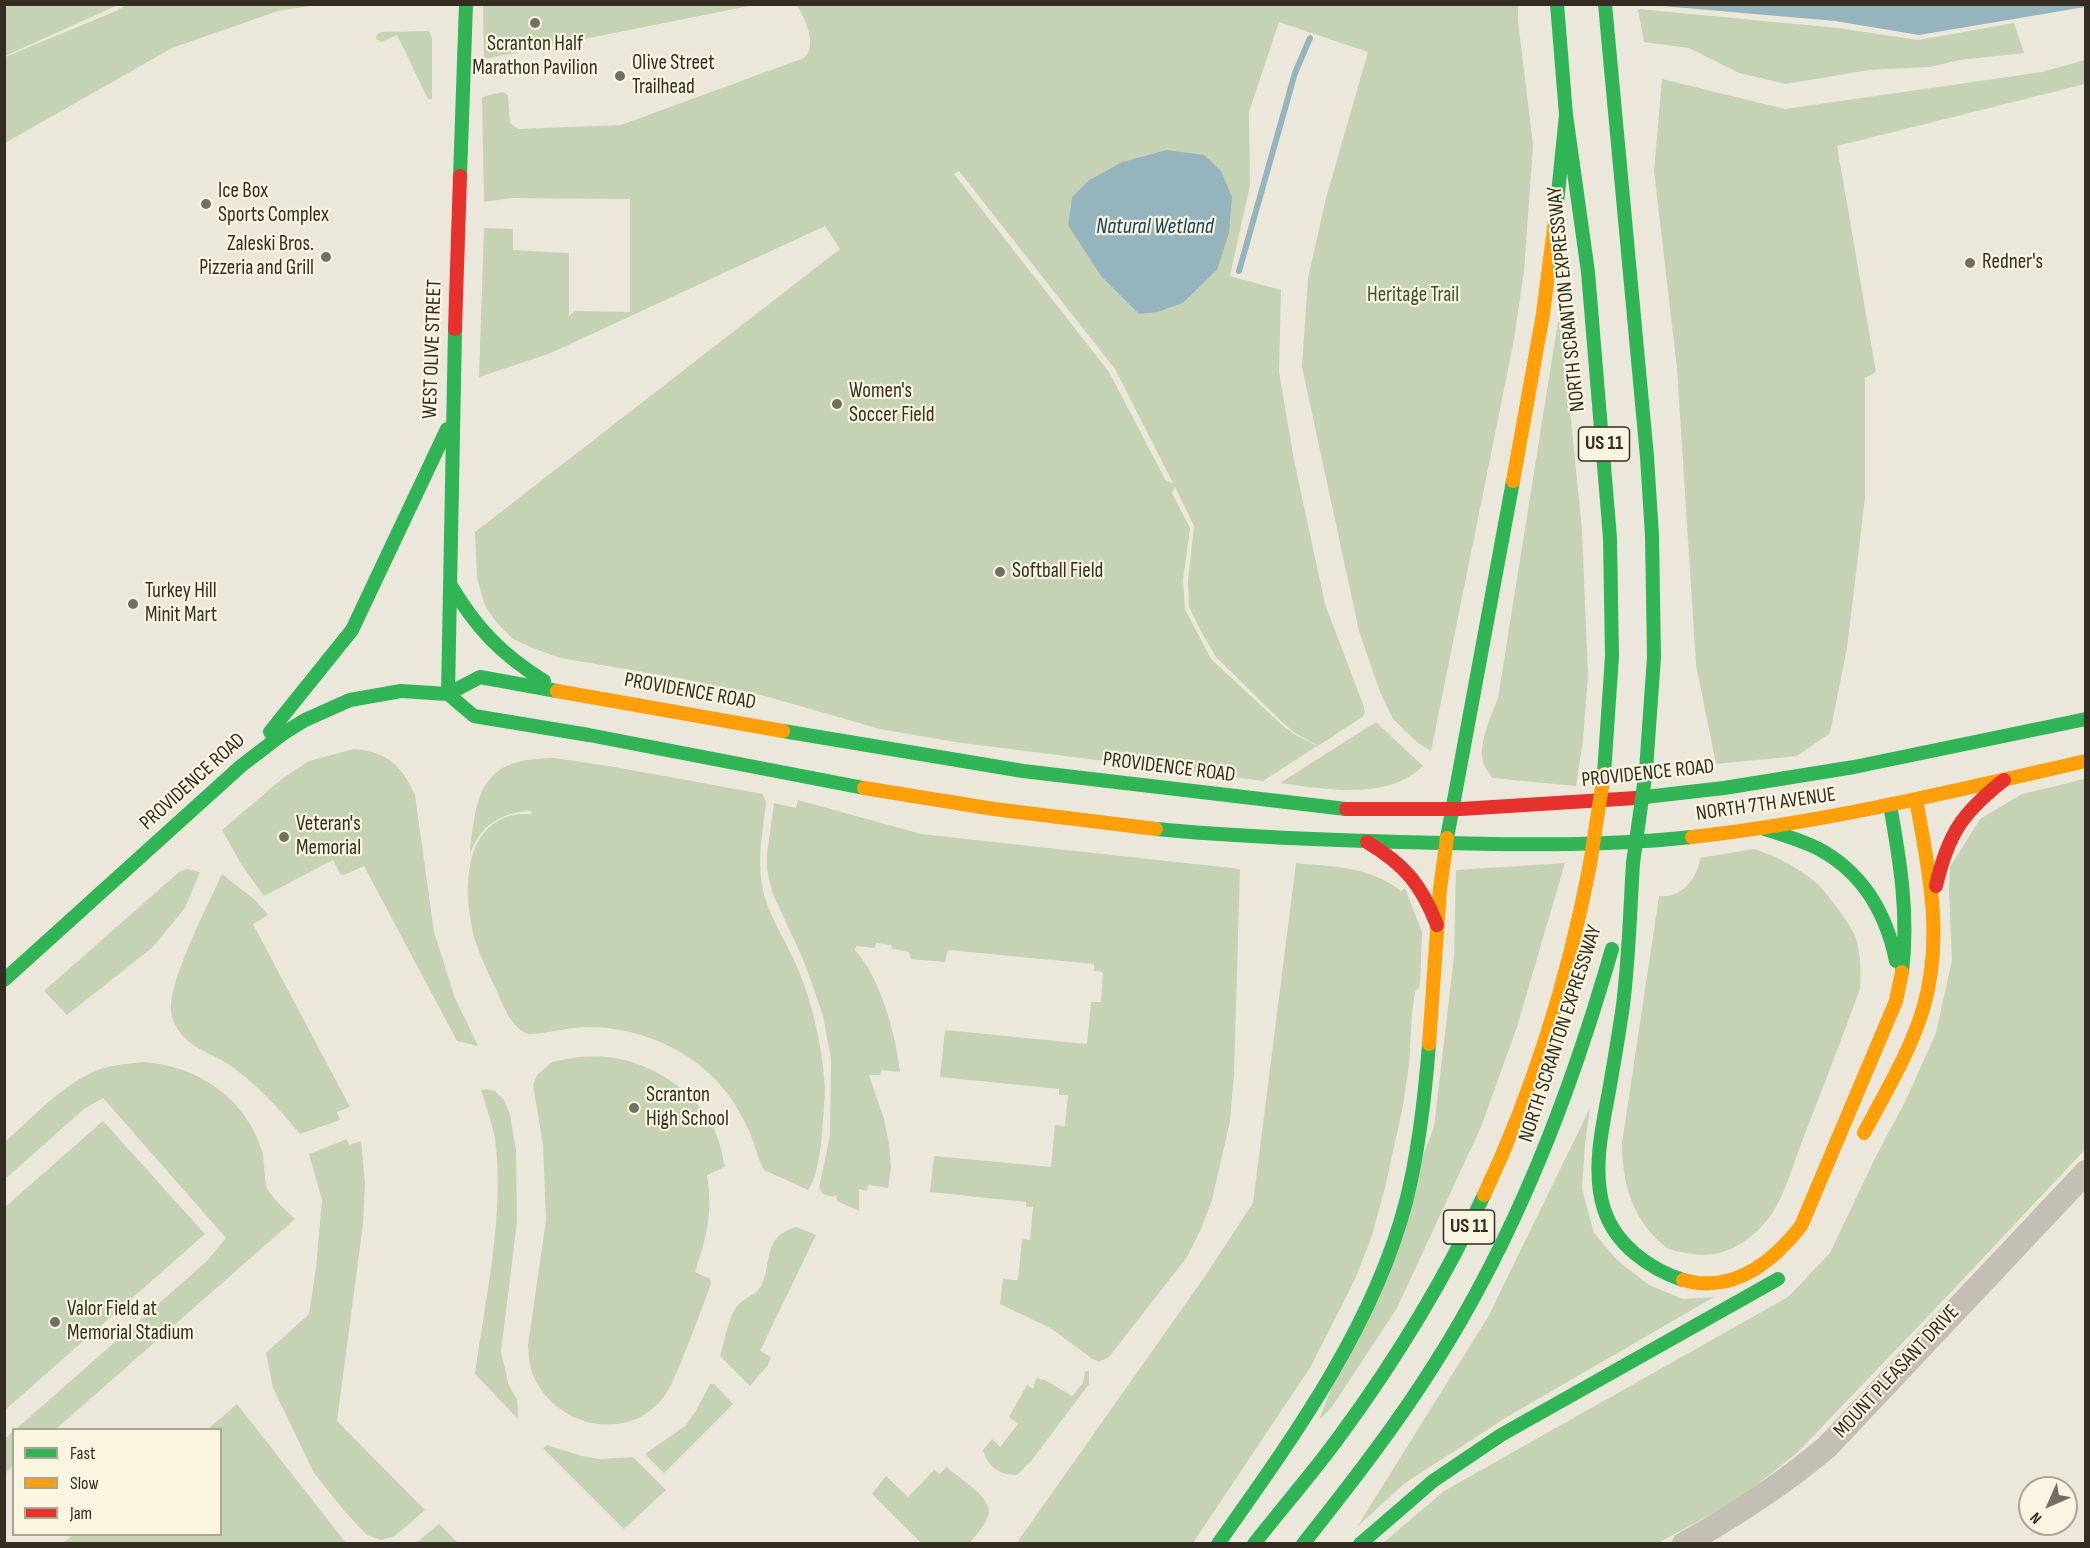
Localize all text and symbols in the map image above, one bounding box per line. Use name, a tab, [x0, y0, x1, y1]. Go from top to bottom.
marker: Scranton Half Marathon Pavilion	[528, 16, 542, 30]
place label: Scranton Half Marathon Pavilion	[472, 32, 598, 82]
place label: Olive Street Trailhead	[632, 51, 715, 101]
marker: Olive Street Trailhead	[613, 69, 627, 83]
place label: Ice Box Sports Complex	[218, 179, 329, 229]
street label: NORTH SCRANTON EXPRESSWAY	[1543, 185, 1591, 413]
marker: Ice Box Sports Complex	[199, 197, 213, 211]
water label: Natural Wetland	[1096, 214, 1214, 240]
place label: Zaleski Bros. Pizzeria and Grill	[199, 232, 314, 282]
marker: Zaleski Bros. Pizzeria and Grill	[319, 250, 333, 264]
place label: Redner's	[1982, 250, 2043, 276]
marker: Redner's	[1963, 256, 1977, 270]
street label: WEST OLIVE STREET	[418, 279, 448, 419]
park label: Heritage Trail	[1367, 283, 1459, 309]
place label: Women's Soccer Field	[849, 379, 934, 429]
marker: Women's Soccer Field	[830, 397, 844, 411]
road number: US 11	[1578, 427, 1630, 461]
place label: Softball Field	[1012, 559, 1103, 585]
marker: Softball Field	[993, 565, 1007, 579]
place label: Turkey Hill Minit Mart	[145, 579, 217, 629]
marker: Turkey Hill Minit Mart	[126, 597, 140, 611]
street label: PROVIDENCE ROAD	[622, 668, 758, 716]
street label: PROVIDENCE ROAD	[135, 728, 251, 836]
street label: PROVIDENCE ROAD	[1101, 747, 1237, 789]
street label: PROVIDENCE ROAD	[1580, 755, 1716, 793]
street label: NORTH 7TH AVENUE	[1695, 783, 1837, 827]
place label: Veteran's Memorial	[296, 812, 361, 862]
marker: Veteran's Memorial	[277, 830, 291, 844]
street label: NORTH SCRANTON EXPRESSWAY	[1514, 922, 1608, 1146]
place label: Scranton High School	[646, 1083, 729, 1133]
marker: Scranton High School	[627, 1101, 641, 1115]
road number: US 11	[1444, 1210, 1494, 1244]
place label: Valor Field at Memorial Stadium	[67, 1297, 194, 1347]
street label: MOUNT PLEASANT DRIVE	[1829, 1300, 1965, 1444]
marker: Valor Field at Memorial Stadium	[48, 1315, 62, 1329]
legend	[12, 1428, 222, 1536]
text: Fast	[70, 1443, 95, 1464]
text: Slow	[70, 1473, 99, 1494]
north arrow	[2018, 1476, 2078, 1536]
text: Jam	[70, 1503, 92, 1524]
text: N	[2027, 1508, 2046, 1527]

